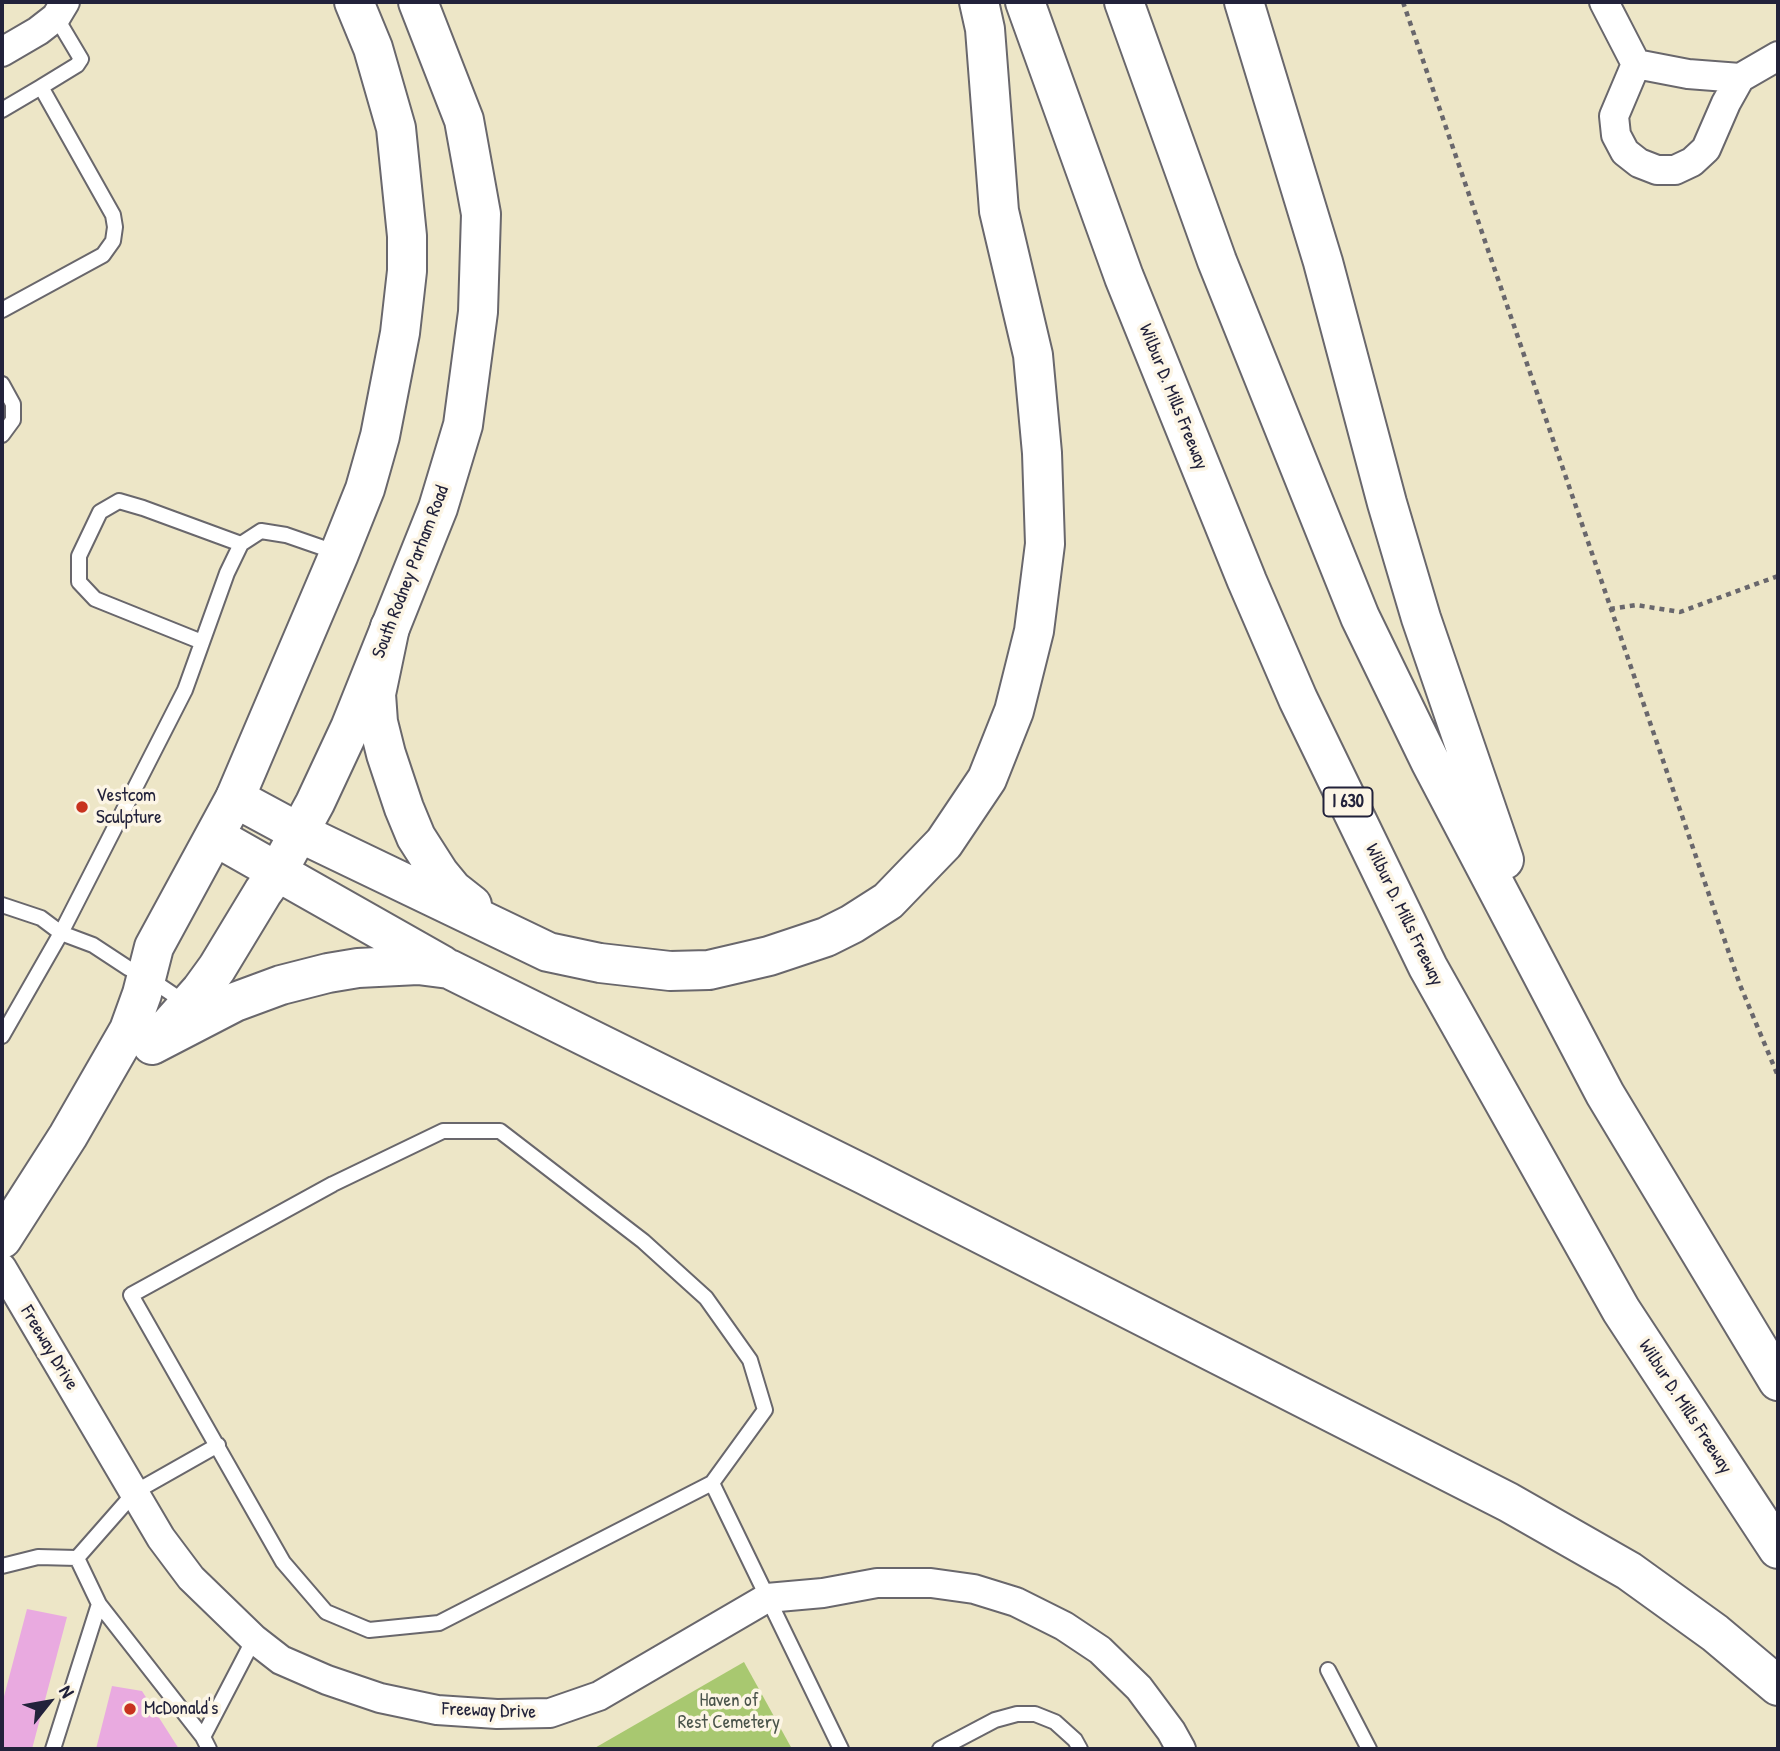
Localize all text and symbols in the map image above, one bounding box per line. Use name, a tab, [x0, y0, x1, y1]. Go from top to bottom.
street label: Wilbur D. Mills Freeway	[1133, 321, 1213, 473]
street label: South Rodney Parham Road	[368, 483, 454, 661]
place label: Vestcom Sculpture	[96, 785, 162, 829]
road number: I 630	[1324, 788, 1372, 816]
marker: Vestcom Sculpture	[74, 799, 90, 815]
street label: Wilbur D. Mills Freeway	[1360, 840, 1448, 990]
street label: Freeway Drive	[15, 1302, 83, 1394]
street label: Wilbur D. Mills Freeway	[1633, 1336, 1737, 1478]
north arrow	[14, 1667, 84, 1737]
text: N	[53, 1680, 81, 1702]
park label: Haven of Rest Cemetery	[678, 1690, 780, 1734]
place label: McDonald's	[144, 1698, 218, 1720]
street label: Freeway Drive	[442, 1698, 536, 1724]
marker: McDonald's	[122, 1701, 138, 1717]

